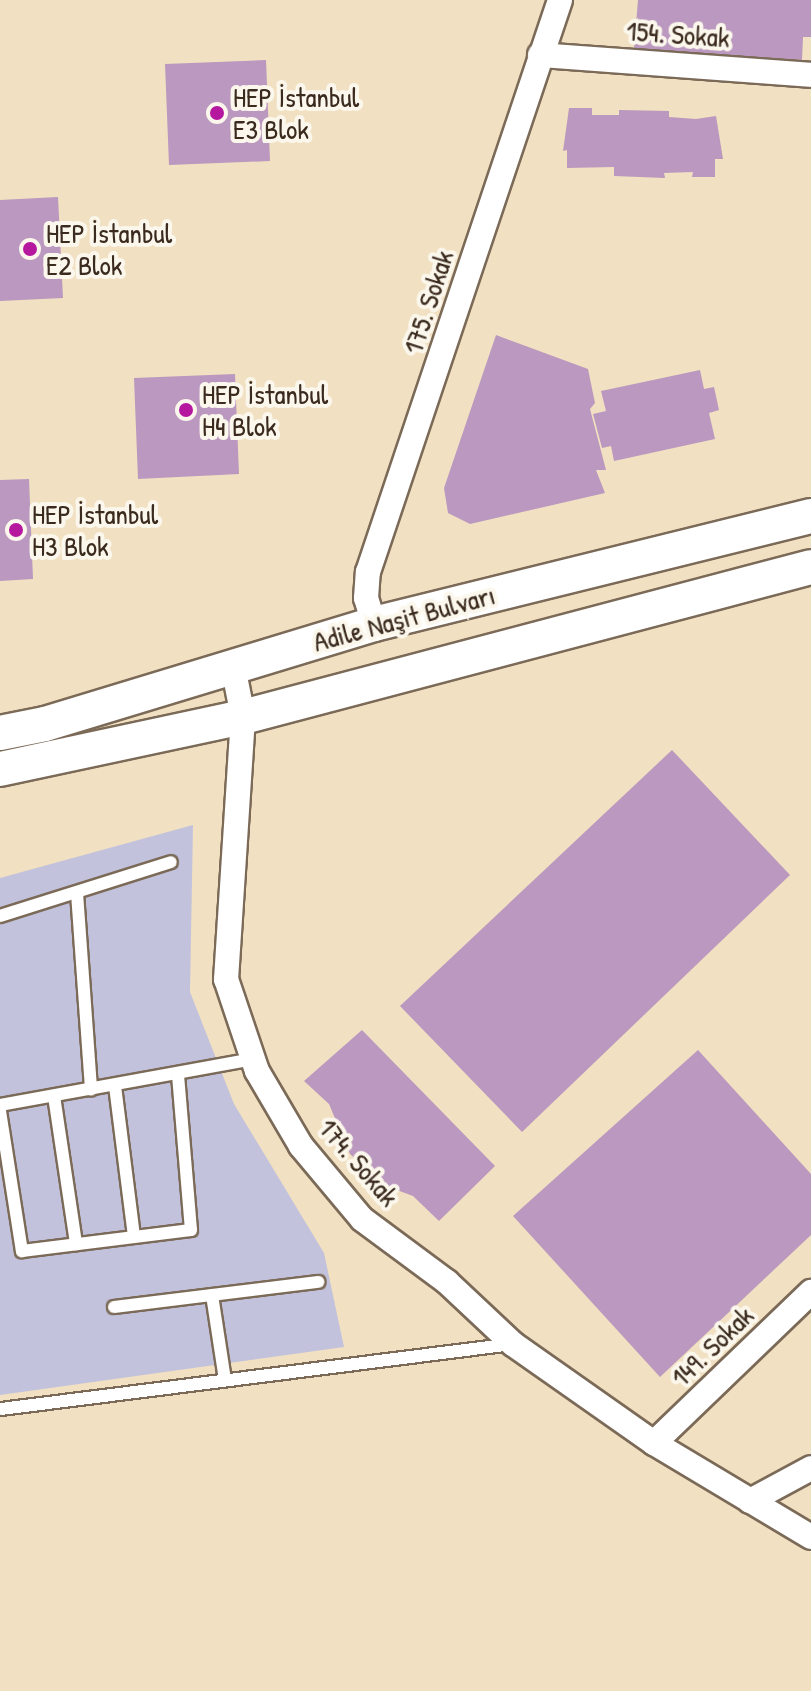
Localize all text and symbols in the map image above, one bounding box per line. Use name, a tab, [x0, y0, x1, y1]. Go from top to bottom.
street label: 154. Sokak	[625, 14, 731, 54]
place label: HEP İstanbul E3 Blok	[233, 80, 359, 146]
marker: HEP İstanbul E3 Blok	[208, 104, 226, 122]
place label: HEP İstanbul E2 Blok	[46, 216, 172, 282]
marker: HEP İstanbul E2 Blok	[21, 240, 39, 258]
street label: 175. Sokak	[396, 246, 460, 358]
place label: HEP İstanbul H4 Blok	[202, 377, 328, 443]
marker: HEP İstanbul H4 Blok	[177, 401, 195, 419]
place label: HEP İstanbul H3 Blok	[32, 497, 158, 563]
marker: HEP İstanbul H3 Blok	[7, 521, 25, 539]
street label: Adile Naşit Bulvarı	[309, 578, 499, 658]
street label: 174. Sokak	[312, 1111, 406, 1213]
street label: 149. Sokak	[664, 1299, 760, 1393]

